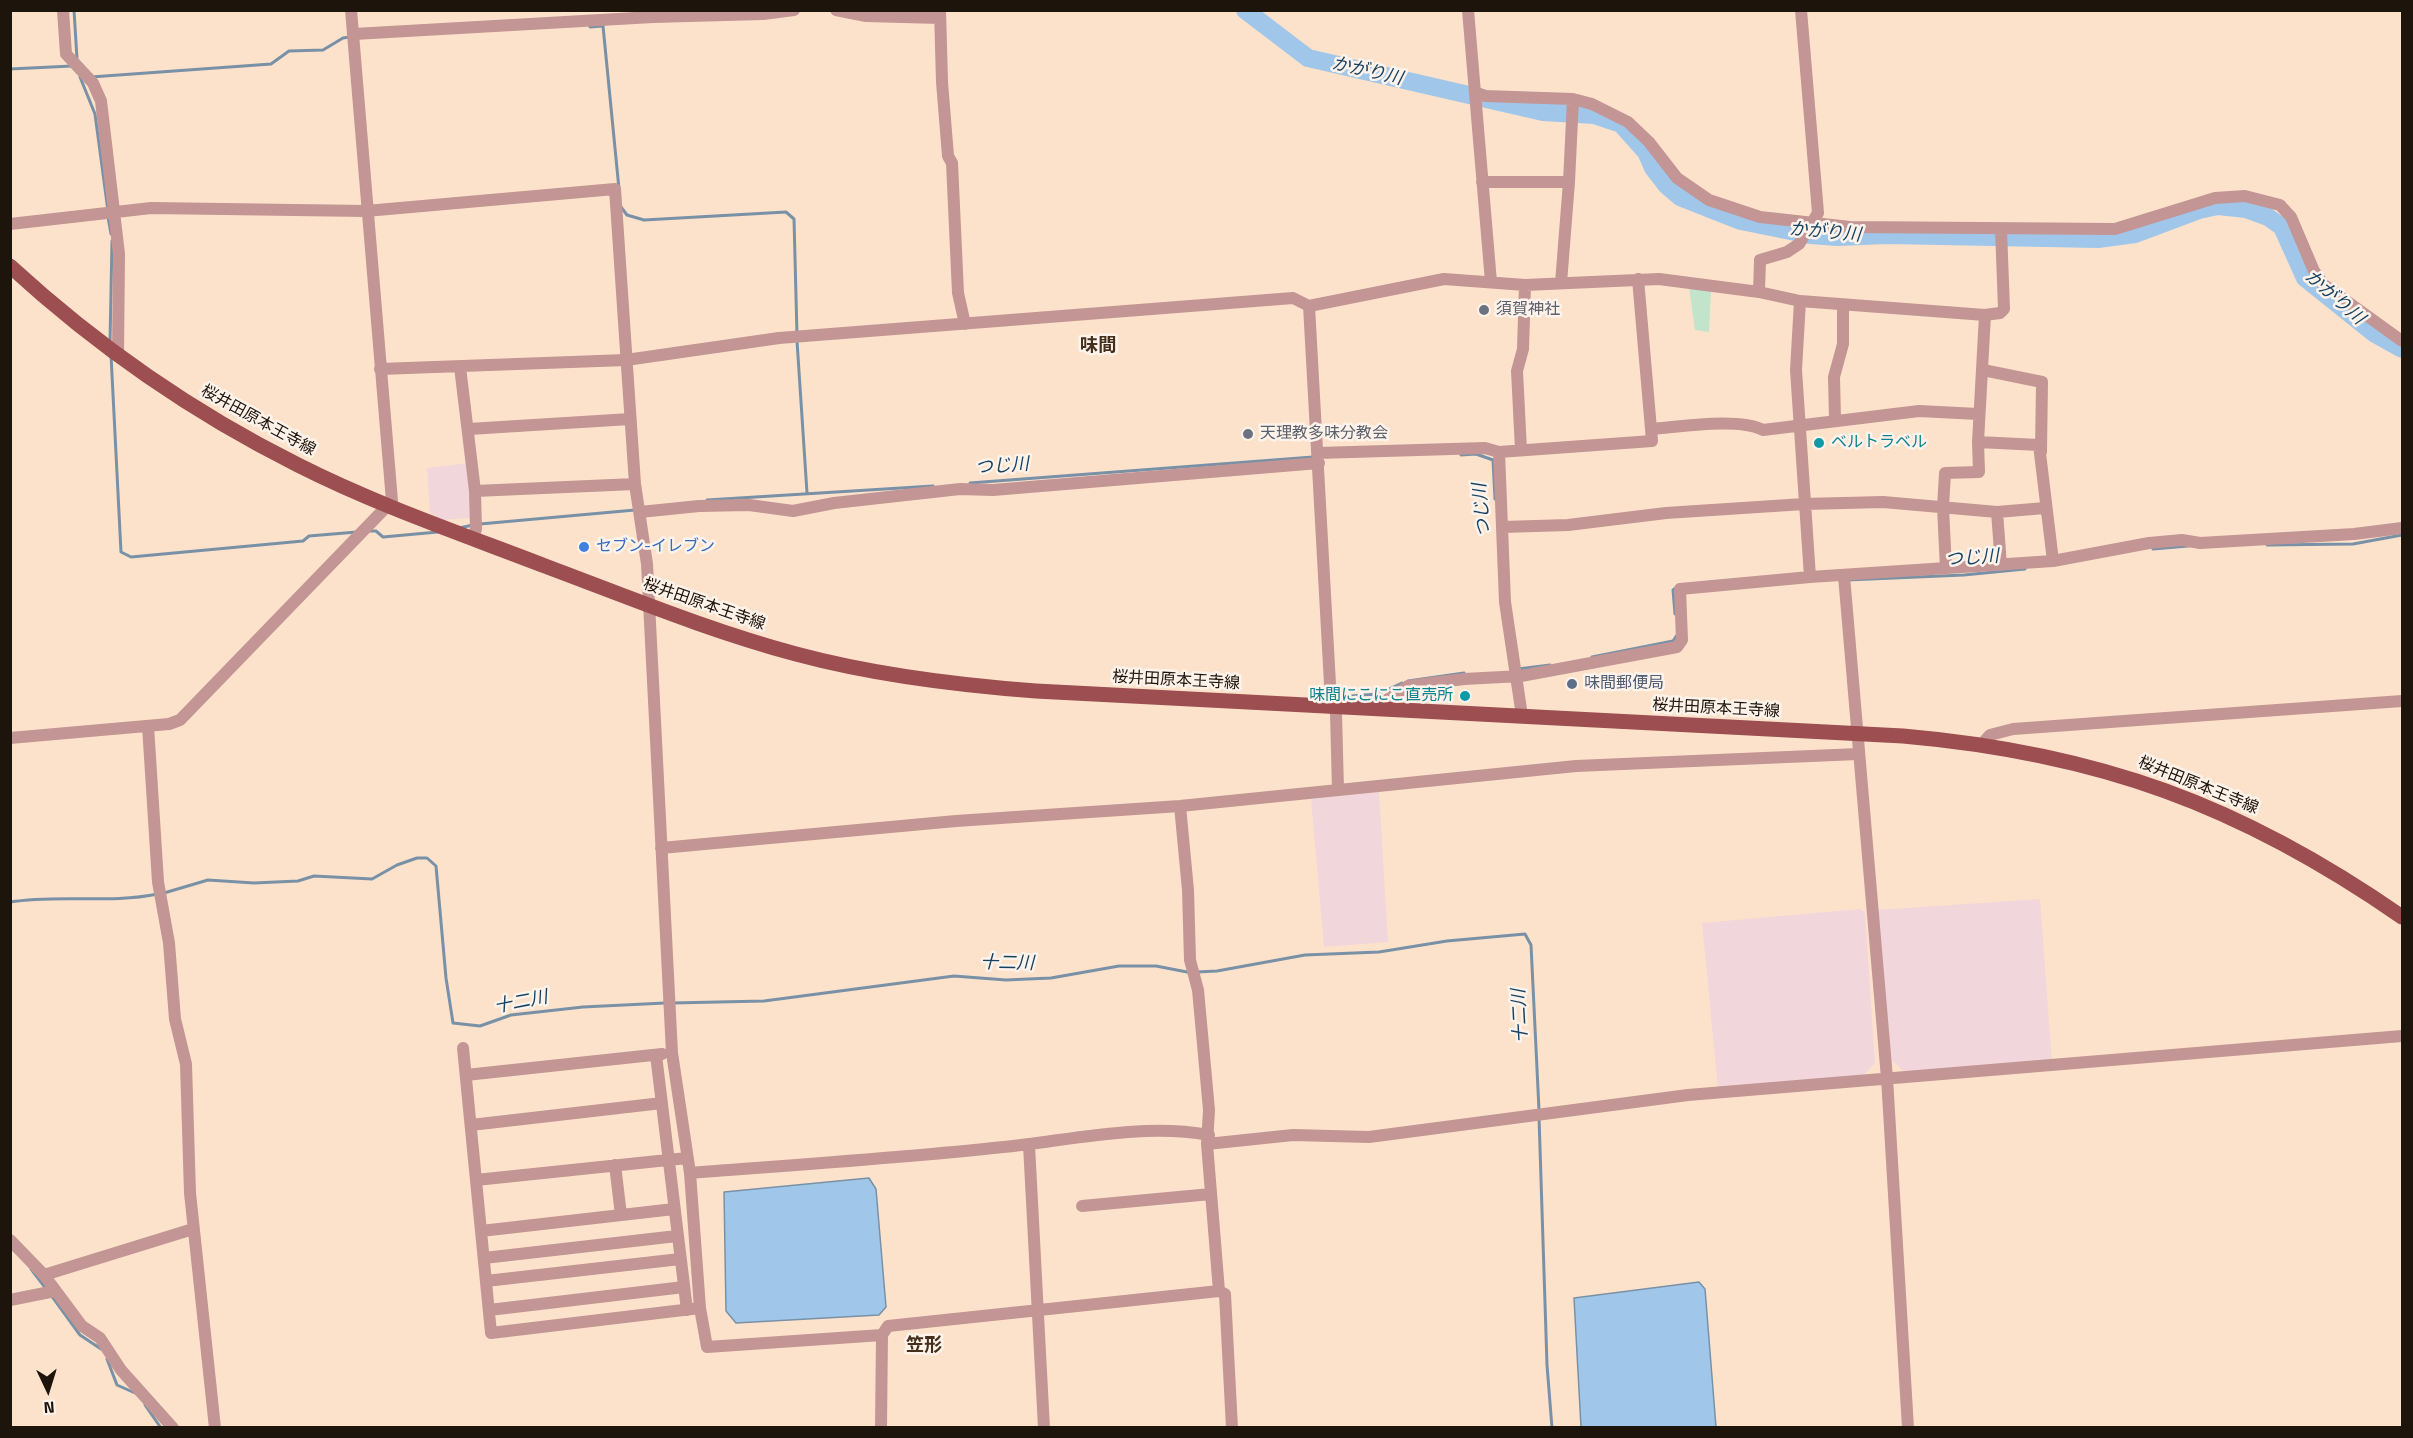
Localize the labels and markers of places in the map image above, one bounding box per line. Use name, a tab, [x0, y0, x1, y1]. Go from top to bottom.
place label: 須賀神社	[1496, 300, 1560, 320]
marker: 須賀神社	[1477, 303, 1491, 317]
place label: 天理教多味分教会	[1260, 424, 1388, 444]
marker: 天理教多味分教会	[1241, 427, 1255, 441]
place label: ベルトラベル	[1831, 433, 1927, 453]
marker: ベルトラベル	[1812, 436, 1826, 450]
place label: セブン-イレブン	[596, 537, 715, 557]
marker: セブン-イレブン	[577, 540, 591, 554]
place label: 味間郵便局	[1584, 674, 1664, 694]
marker: 味間郵便局	[1565, 677, 1579, 691]
place label: 味間にこにこ直売所	[1309, 686, 1453, 706]
marker: 味間にこにこ直売所	[1458, 689, 1472, 703]

